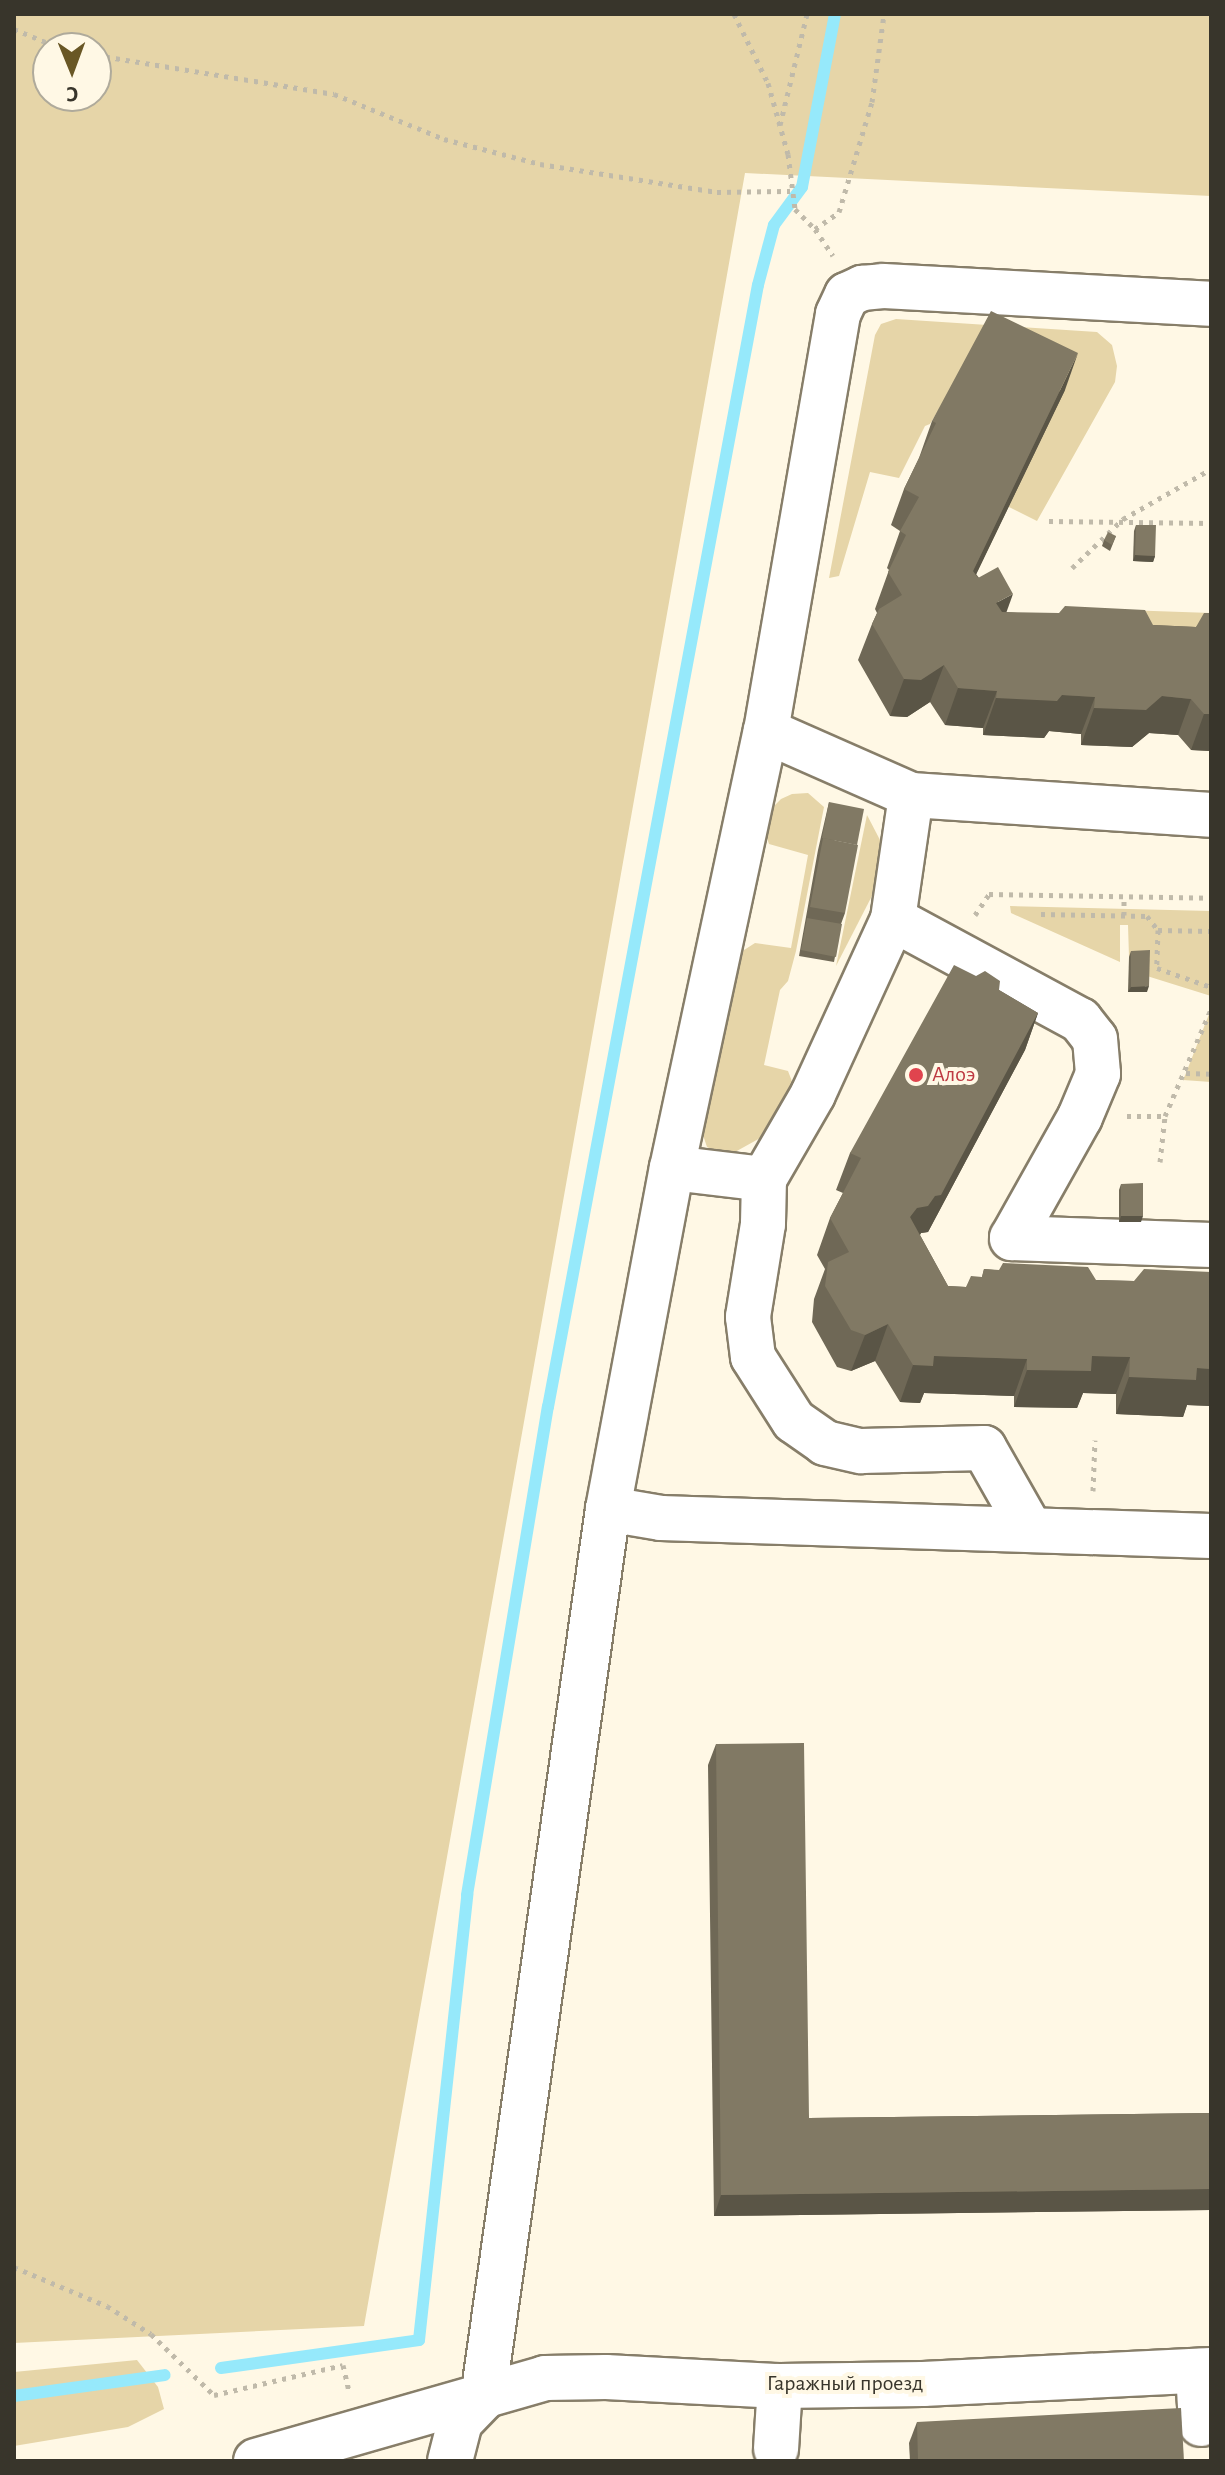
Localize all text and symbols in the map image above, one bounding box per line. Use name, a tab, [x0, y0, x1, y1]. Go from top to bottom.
north arrow	[32, 32, 112, 112]
text: С	[66, 83, 79, 105]
place label: Алоэ	[932, 1062, 975, 1088]
marker: Алоэ	[907, 1066, 925, 1084]
street label: Гаражный проезд	[767, 2371, 923, 2397]

